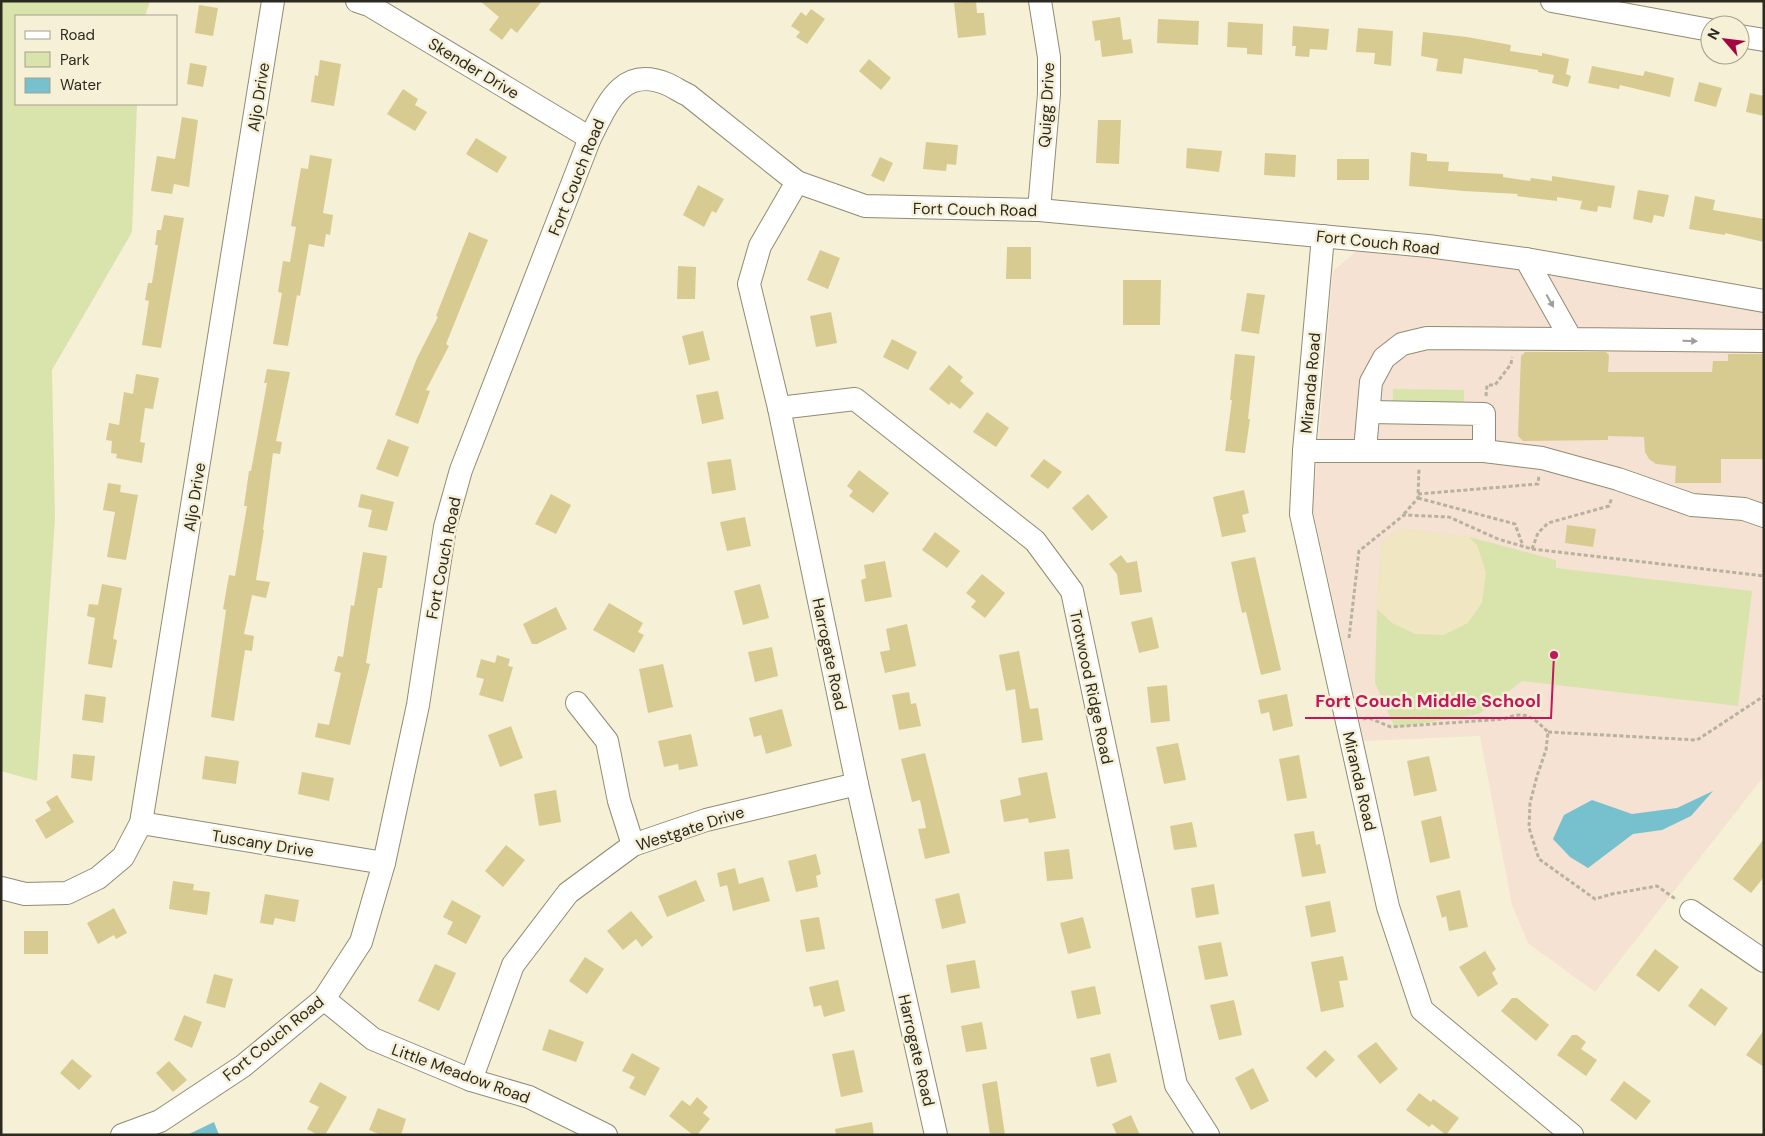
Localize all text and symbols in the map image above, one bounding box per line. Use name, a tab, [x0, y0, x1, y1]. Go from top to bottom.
legend	[15, 15, 178, 105]
north arrow	[1700, 15, 1750, 65]
text: Road	[60, 25, 95, 45]
text: N	[1703, 25, 1724, 43]
street label: Skender Drive	[425, 33, 523, 104]
text: Park	[60, 50, 90, 70]
street label: Aljo Drive	[243, 61, 274, 133]
street label: Quigg Drive	[1034, 62, 1059, 148]
text: Water	[60, 75, 102, 95]
street label: Fort Couch Road	[543, 116, 609, 239]
street label: Fort Couch Road	[913, 198, 1037, 221]
street label: Fort Couch Road	[1315, 226, 1441, 259]
one-way arrow	[1545, 295, 1554, 308]
street label: Miranda Road	[1296, 332, 1325, 434]
one-way arrow	[1682, 337, 1698, 345]
street label: Aljo Drive	[179, 461, 210, 533]
street label: Fort Couch Road	[421, 495, 466, 621]
street label: Harrogate Road	[807, 596, 852, 712]
street label: Trotwood Ridge Road	[1065, 608, 1118, 766]
callout: Fort Couch Middle School	[1305, 685, 1551, 718]
text: Fort Couch Middle School	[1315, 689, 1541, 713]
street label: Miranda Road	[1338, 729, 1381, 833]
street label: Westgate Drive	[633, 801, 747, 856]
street label: Tuscany Drive	[210, 825, 316, 862]
street label: Fort Couch Road	[218, 991, 328, 1086]
street label: Harrogate Road	[893, 992, 940, 1108]
street label: Little Meadow Road	[389, 1039, 533, 1108]

